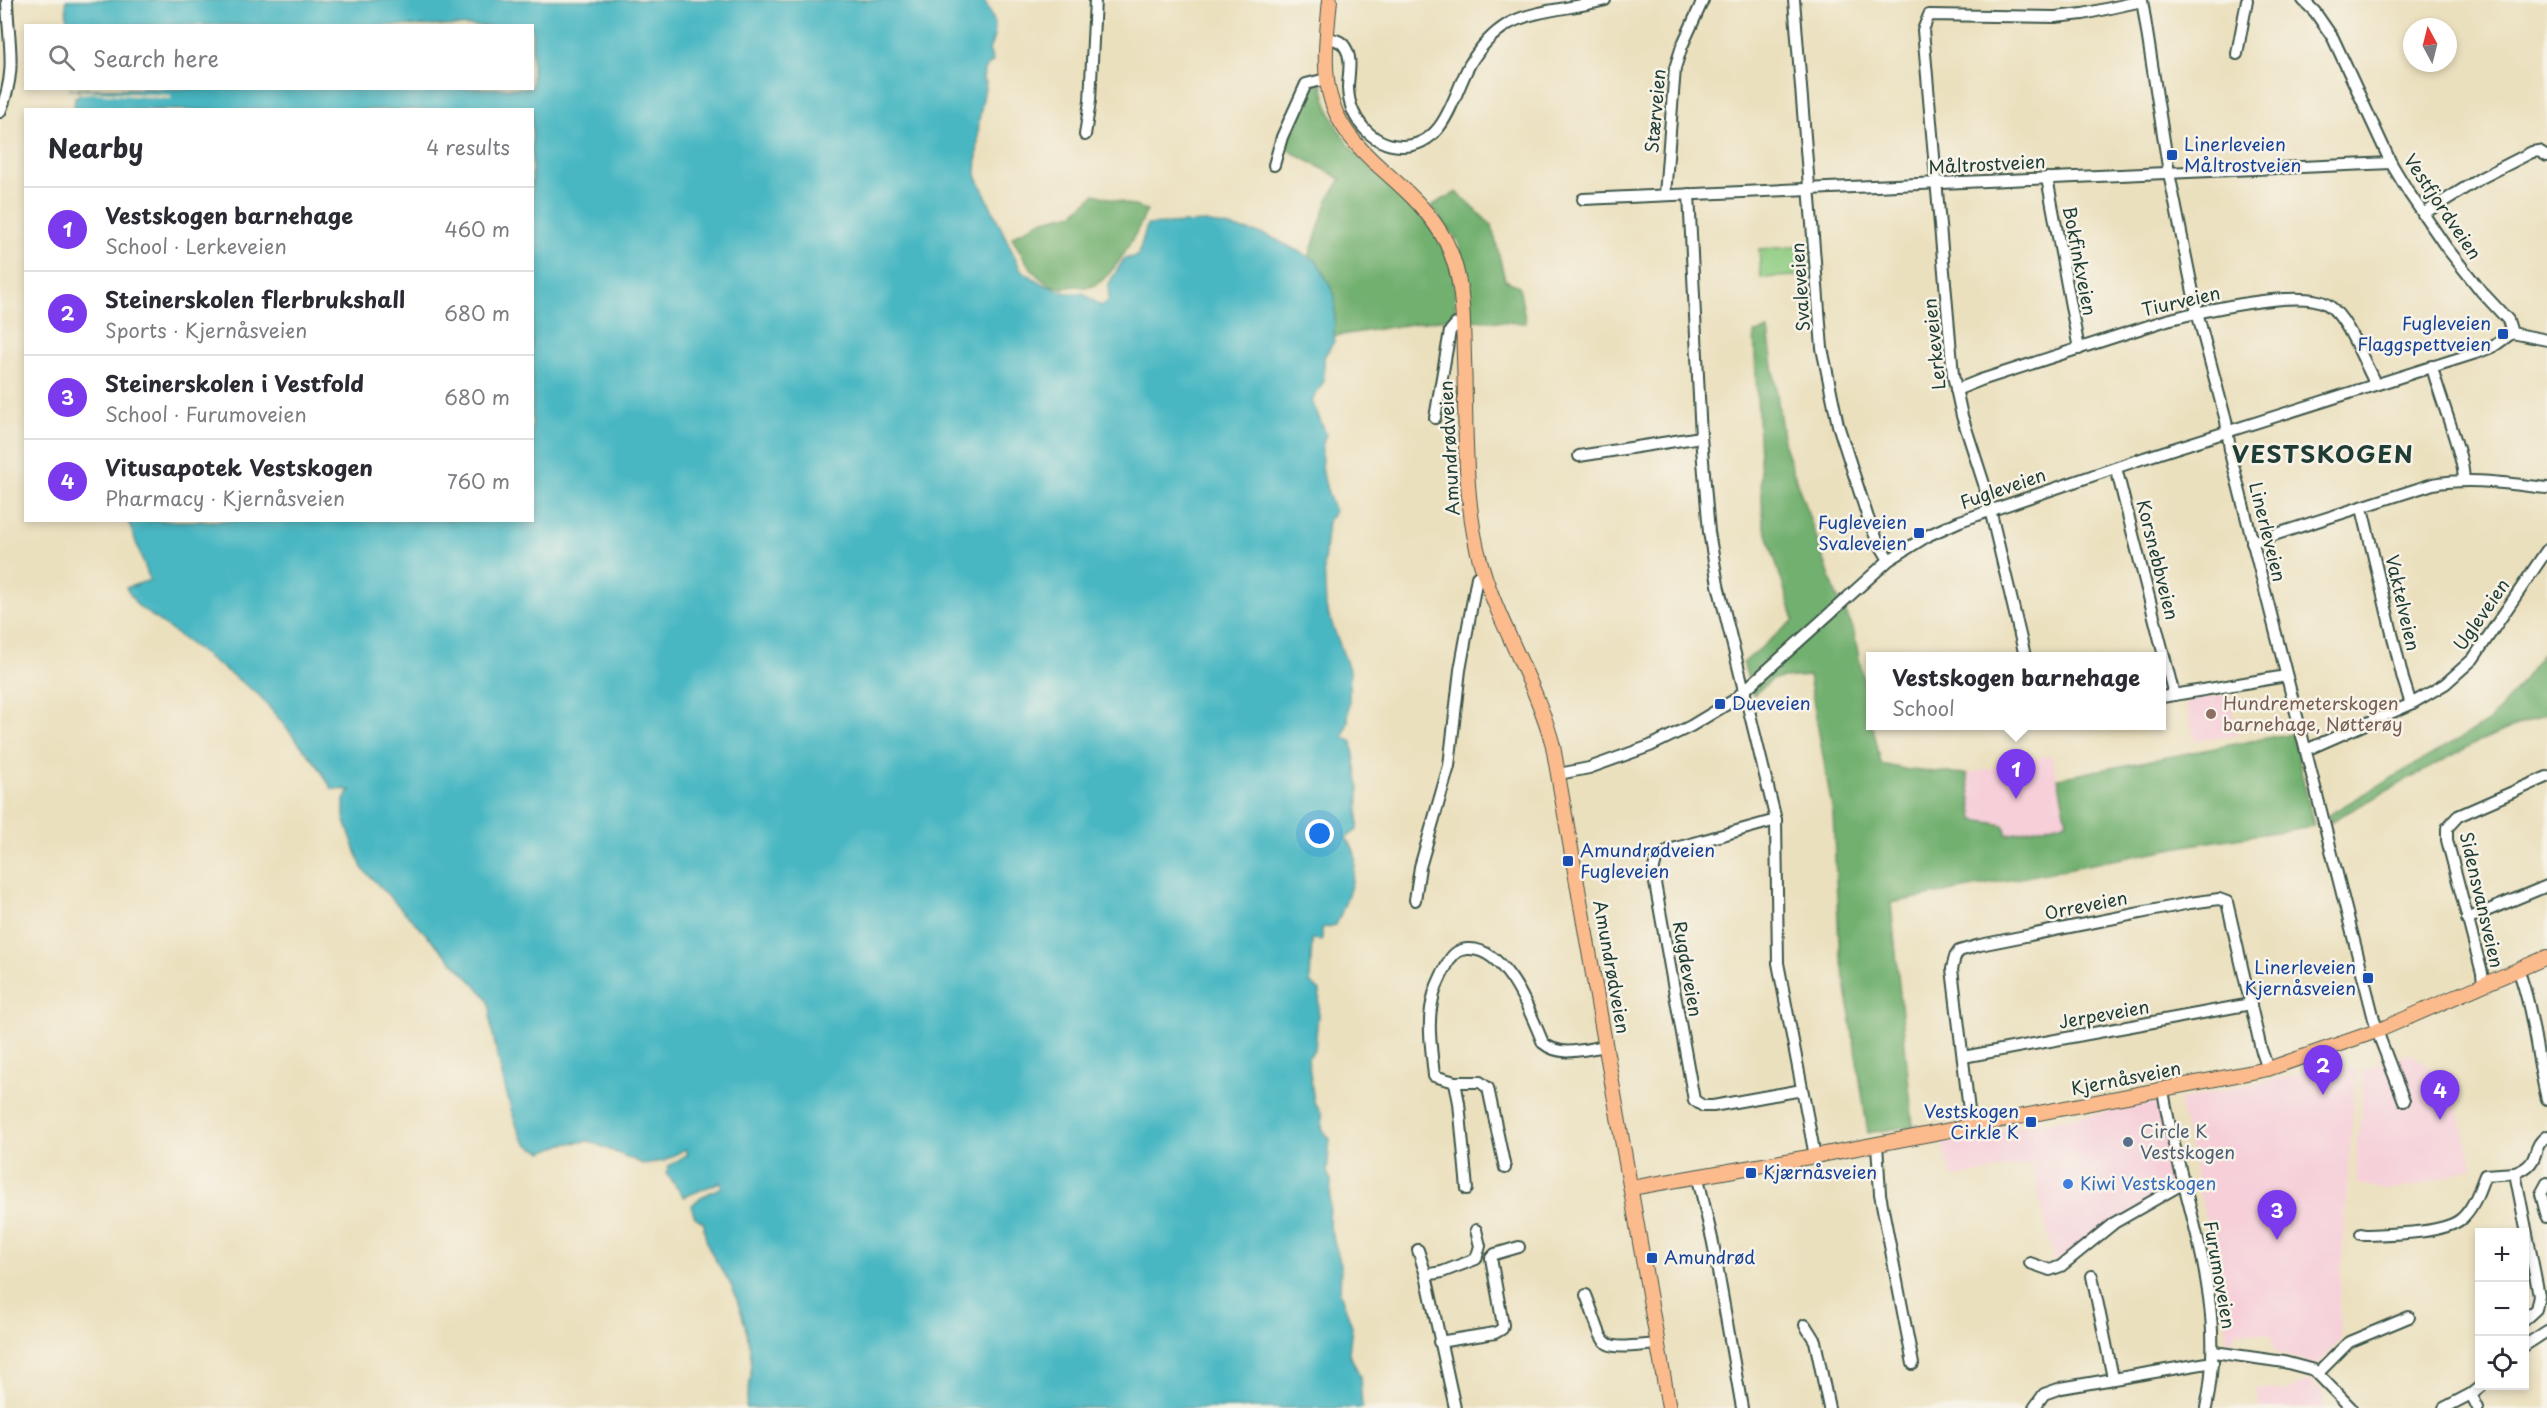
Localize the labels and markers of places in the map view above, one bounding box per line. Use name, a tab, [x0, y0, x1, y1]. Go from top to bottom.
place label: Linerleveien Måltrostveien	[2184, 130, 2301, 178]
marker: Linerleveien Måltrostveien	[2165, 148, 2179, 162]
place label: Fugleveien Flaggspettveien	[2357, 309, 2491, 357]
marker: Fugleveien Flaggspettveien	[2496, 327, 2510, 341]
place label: Fugleveien Svaleveien	[1818, 508, 1907, 556]
marker: Fugleveien Svaleveien	[1912, 526, 1926, 540]
place label: Dueveien	[1732, 689, 1811, 716]
place label: Hundremeterskogen barnehage, Nøtterøy	[2223, 689, 2403, 737]
marker: Dueveien	[1713, 697, 1727, 711]
marker: Hundremeterskogen barnehage, Nøtterøy	[2204, 707, 2218, 721]
pin: 1	[1996, 750, 2036, 799]
place label: Amundrødveien Fugleveien	[1580, 836, 1715, 884]
marker: Amundrødveien Fugleveien	[1561, 854, 1575, 868]
place label: Linerleveien Kjernåsveien	[2244, 953, 2356, 1001]
marker: Linerleveien Kjernåsveien	[2361, 971, 2375, 985]
pin: 2	[2304, 1046, 2342, 1095]
pin: 4	[2420, 1070, 2460, 1120]
place label: Vestskogen Cirkle K	[1924, 1097, 2019, 1145]
marker: Vestskogen Cirkle K	[2024, 1115, 2038, 1129]
place label: Circle K Vestskogen	[2140, 1117, 2235, 1165]
marker: Circle K Vestskogen	[2121, 1135, 2135, 1149]
place label: Kjærnåsveien	[1763, 1158, 1877, 1185]
marker: Kjærnåsveien	[1744, 1166, 1758, 1180]
place label: Kiwi Vestskogen	[2080, 1169, 2216, 1196]
marker: Kiwi Vestskogen	[2061, 1177, 2075, 1191]
pin: 3	[2258, 1190, 2296, 1240]
place label: Amundrød	[1664, 1243, 1755, 1270]
marker: Amundrød	[1645, 1251, 1659, 1265]

